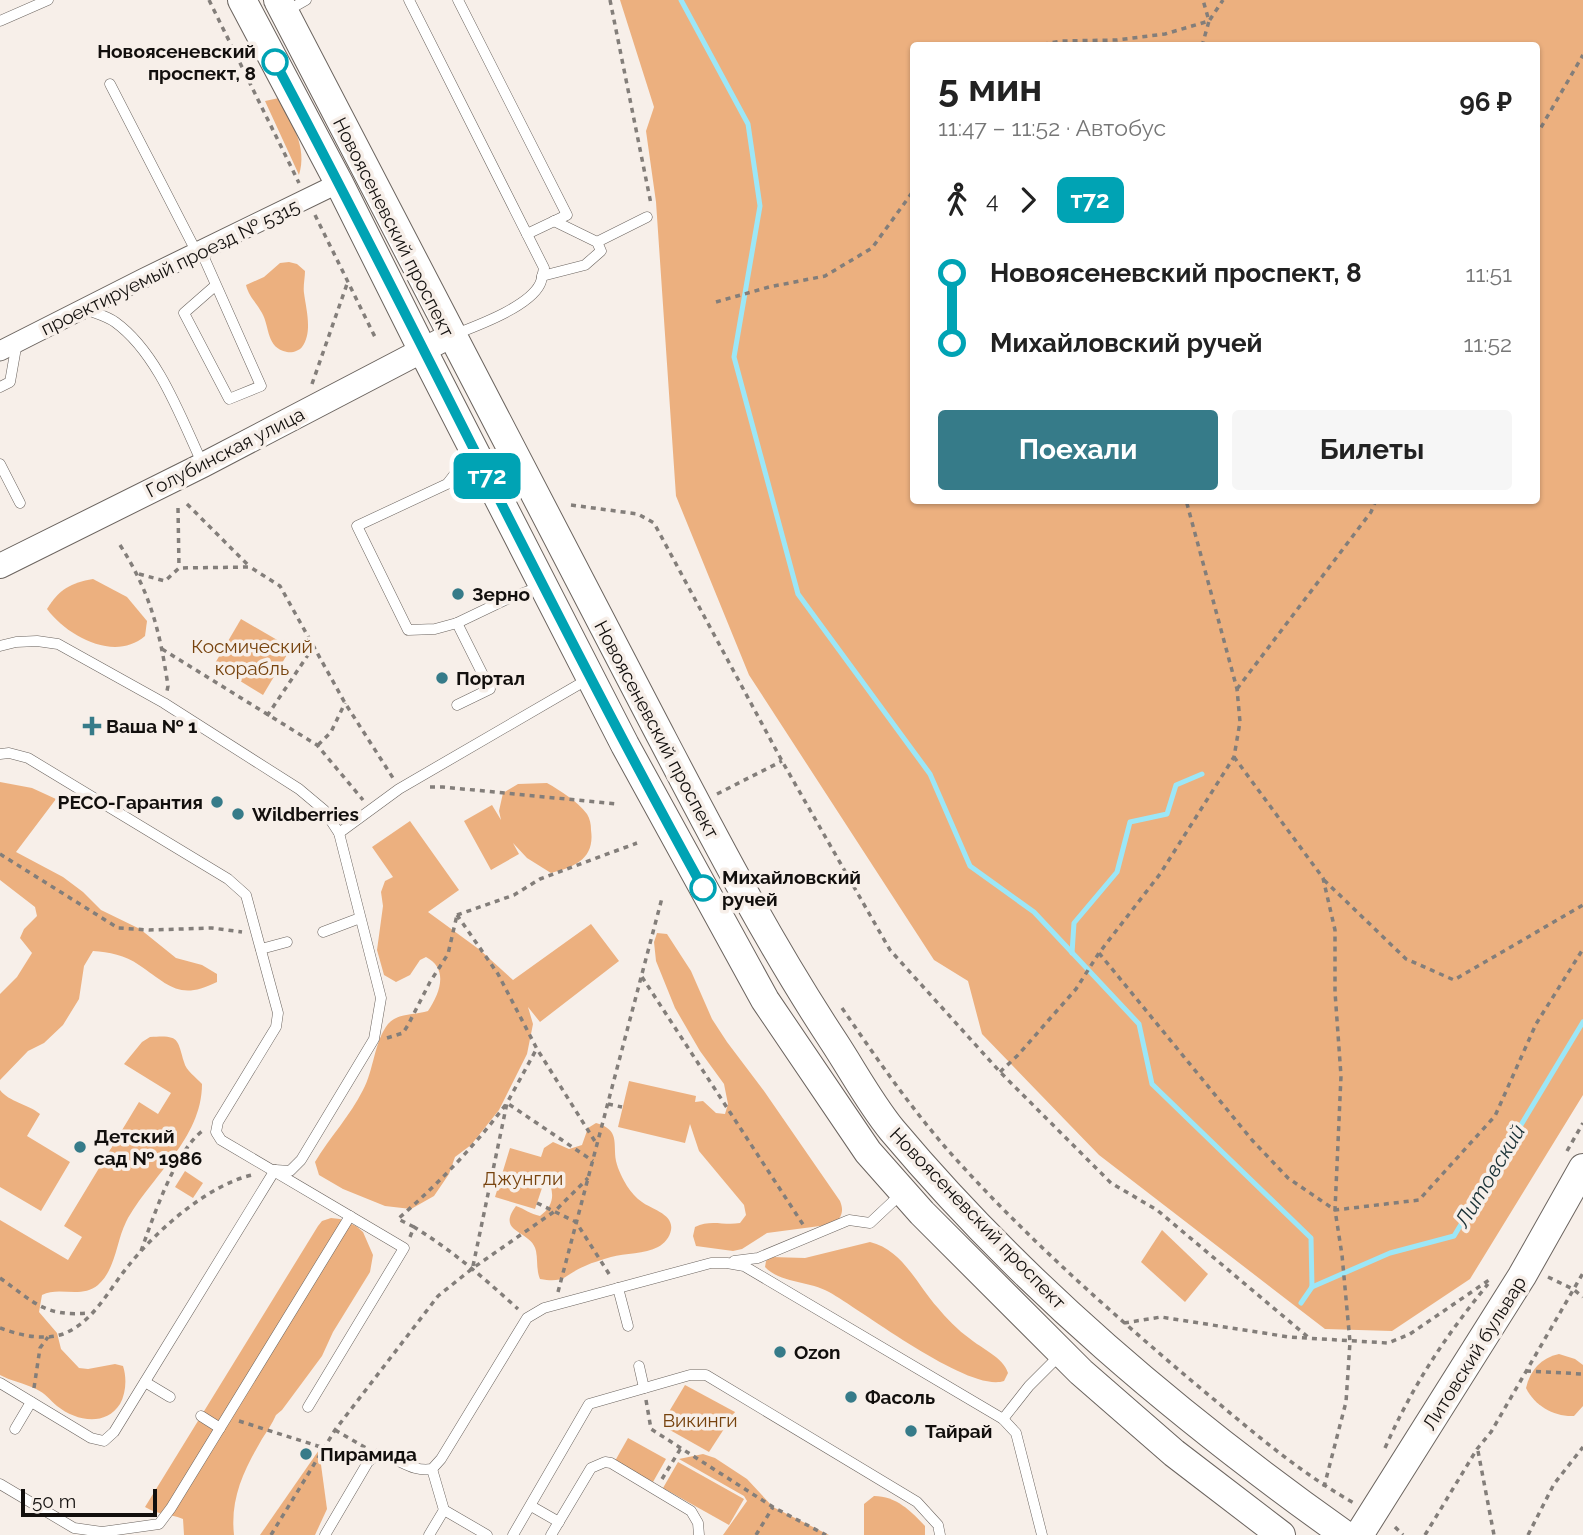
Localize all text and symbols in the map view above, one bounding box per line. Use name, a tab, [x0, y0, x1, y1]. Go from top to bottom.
place label: Новоясеневский проспект, 8	[97, 40, 256, 84]
marker: Новоясеневский проспект, 8	[262, 49, 288, 75]
text: 5 мин	[938, 65, 1042, 110]
text: 96 ₽	[1460, 87, 1512, 117]
street label: Новоясеневский проспект	[329, 114, 459, 340]
text: 11:47 – 11:52 · Автобус	[938, 114, 1166, 141]
icon: walk	[938, 181, 976, 219]
icon: forward	[1009, 181, 1047, 219]
text: т72	[1071, 185, 1110, 214]
text: 4	[986, 186, 999, 213]
street label: проектируемый проезд № 5315	[37, 195, 303, 339]
text: Новоясеневский проспект, 8	[990, 258, 1362, 288]
text: 11:51	[1466, 260, 1512, 287]
text: Михайловский ручей	[990, 328, 1263, 358]
text: 11:52	[1463, 330, 1512, 357]
street label: Голубинская улица	[142, 403, 308, 501]
button: Поехали	[938, 410, 1218, 490]
button: Билеты	[1232, 410, 1512, 490]
line badge: т72	[447, 453, 527, 499]
text: т72	[468, 461, 506, 490]
place label: Зерно	[472, 583, 530, 605]
marker: Зерно	[450, 586, 466, 602]
street label: Новоясеневский проспект	[590, 616, 724, 842]
park label: Космический корабль	[191, 635, 313, 679]
place label: Портал	[456, 667, 525, 689]
marker: Портал	[434, 670, 450, 686]
place label: Ваша № 1	[106, 715, 198, 737]
marker: Ваша № 1	[84, 718, 100, 734]
place label: РЕСО-Гарантия	[58, 791, 203, 813]
marker: РЕСО-Гарантия	[209, 794, 225, 810]
place label: Wildberries	[252, 803, 359, 825]
marker: Wildberries	[230, 806, 246, 822]
place label: Михайловский ручей	[722, 866, 861, 910]
marker: Михайловский ручей	[690, 875, 716, 901]
water label: Литовский	[1449, 1120, 1530, 1233]
street label: Новоясеневский проспект	[886, 1123, 1070, 1313]
place label: Детский сад № 1986	[94, 1125, 202, 1169]
marker: Детский сад № 1986	[72, 1139, 88, 1155]
park label: Джунгли	[483, 1167, 563, 1189]
street label: Литовский бульвар	[1418, 1272, 1530, 1434]
place label: Ozon	[794, 1341, 841, 1363]
marker: Ozon	[772, 1344, 788, 1360]
place label: Фасоль	[865, 1386, 935, 1408]
marker: Фасоль	[843, 1389, 859, 1405]
park label: Викинги	[662, 1409, 738, 1431]
place label: Тайрай	[925, 1420, 992, 1442]
marker: Тайрай	[903, 1423, 919, 1439]
place label: Пирамида	[320, 1443, 417, 1465]
marker: Пирамида	[298, 1446, 314, 1462]
scale bar	[21, 1486, 158, 1518]
text: 50 m	[32, 1490, 76, 1512]

